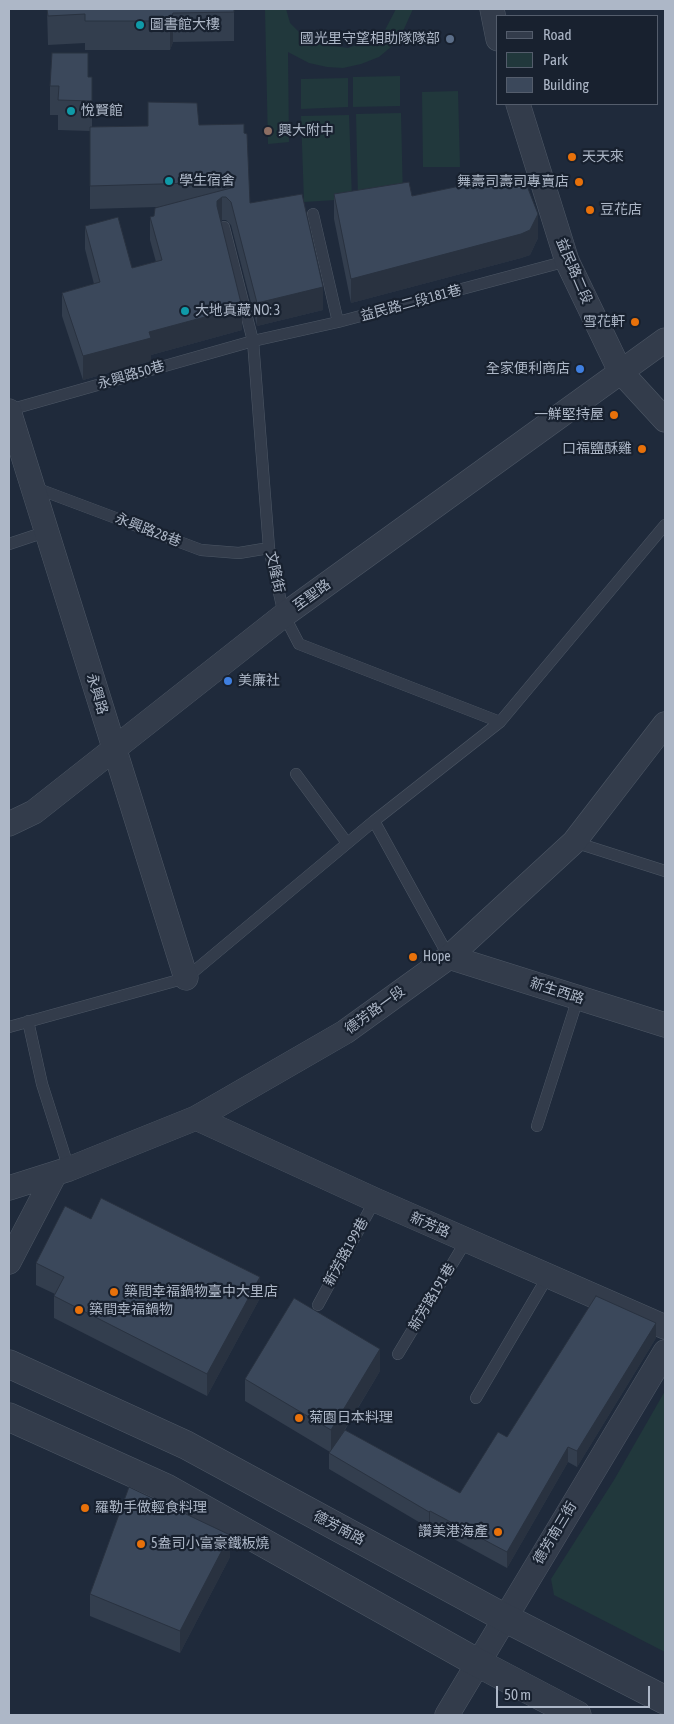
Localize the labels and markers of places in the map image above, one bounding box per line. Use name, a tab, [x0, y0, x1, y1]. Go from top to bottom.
place label: 圖書館大樓	[150, 17, 220, 33]
marker: 圖書館大樓	[134, 19, 146, 31]
place label: 國光里守望相助隊隊部	[300, 31, 440, 47]
marker: 國光里守望相助隊隊部	[444, 33, 456, 45]
place label: 悅賢館	[81, 103, 123, 119]
marker: 悅賢館	[65, 105, 77, 117]
place label: 興大附中	[278, 123, 334, 139]
marker: 興大附中	[262, 125, 274, 137]
place label: 天天來	[582, 149, 624, 165]
marker: 天天來	[566, 151, 578, 163]
place label: 學生宿舍	[179, 173, 235, 189]
place label: 舞壽司壽司專賣店	[457, 174, 569, 190]
marker: 學生宿舍	[163, 175, 175, 187]
marker: 舞壽司壽司專賣店	[573, 176, 585, 188]
place label: 豆花店	[600, 202, 642, 218]
marker: 豆花店	[584, 204, 596, 216]
place label: 大地真藏 NO: 3	[195, 303, 280, 319]
marker: 大地真藏 NO: 3	[179, 305, 191, 317]
place label: 雪花軒	[583, 314, 625, 330]
marker: 雪花軒	[629, 316, 641, 328]
place label: 全家便利商店	[486, 361, 570, 377]
marker: 全家便利商店	[574, 363, 586, 375]
place label: 一鮮堅持屋	[534, 407, 604, 423]
marker: 一鮮堅持屋	[608, 409, 620, 421]
place label: 口福鹽酥雞	[562, 441, 632, 457]
marker: 口福鹽酥雞	[636, 443, 648, 455]
place label: 美廉社	[238, 673, 280, 689]
marker: 美廉社	[222, 675, 234, 687]
place label: Hope	[423, 949, 451, 965]
marker: Hope	[407, 951, 419, 963]
place label: 築間幸福鍋物臺中大里店	[124, 1284, 278, 1300]
marker: 築間幸福鍋物臺中大里店	[108, 1286, 120, 1298]
place label: 築間幸福鍋物	[89, 1302, 173, 1318]
marker: 築間幸福鍋物	[73, 1304, 85, 1316]
place label: 菊園日本料理	[309, 1410, 393, 1426]
marker: 菊園日本料理	[293, 1412, 305, 1424]
place label: 羅勒手做輕食料理	[95, 1500, 207, 1516]
marker: 羅勒手做輕食料理	[79, 1502, 91, 1514]
place label: 讚美港海產	[418, 1524, 488, 1540]
marker: 讚美港海產	[492, 1526, 504, 1538]
place label: 5盎司小富豪鐵板燒	[151, 1536, 270, 1552]
marker: 5盎司小富豪鐵板燒	[135, 1538, 147, 1550]

